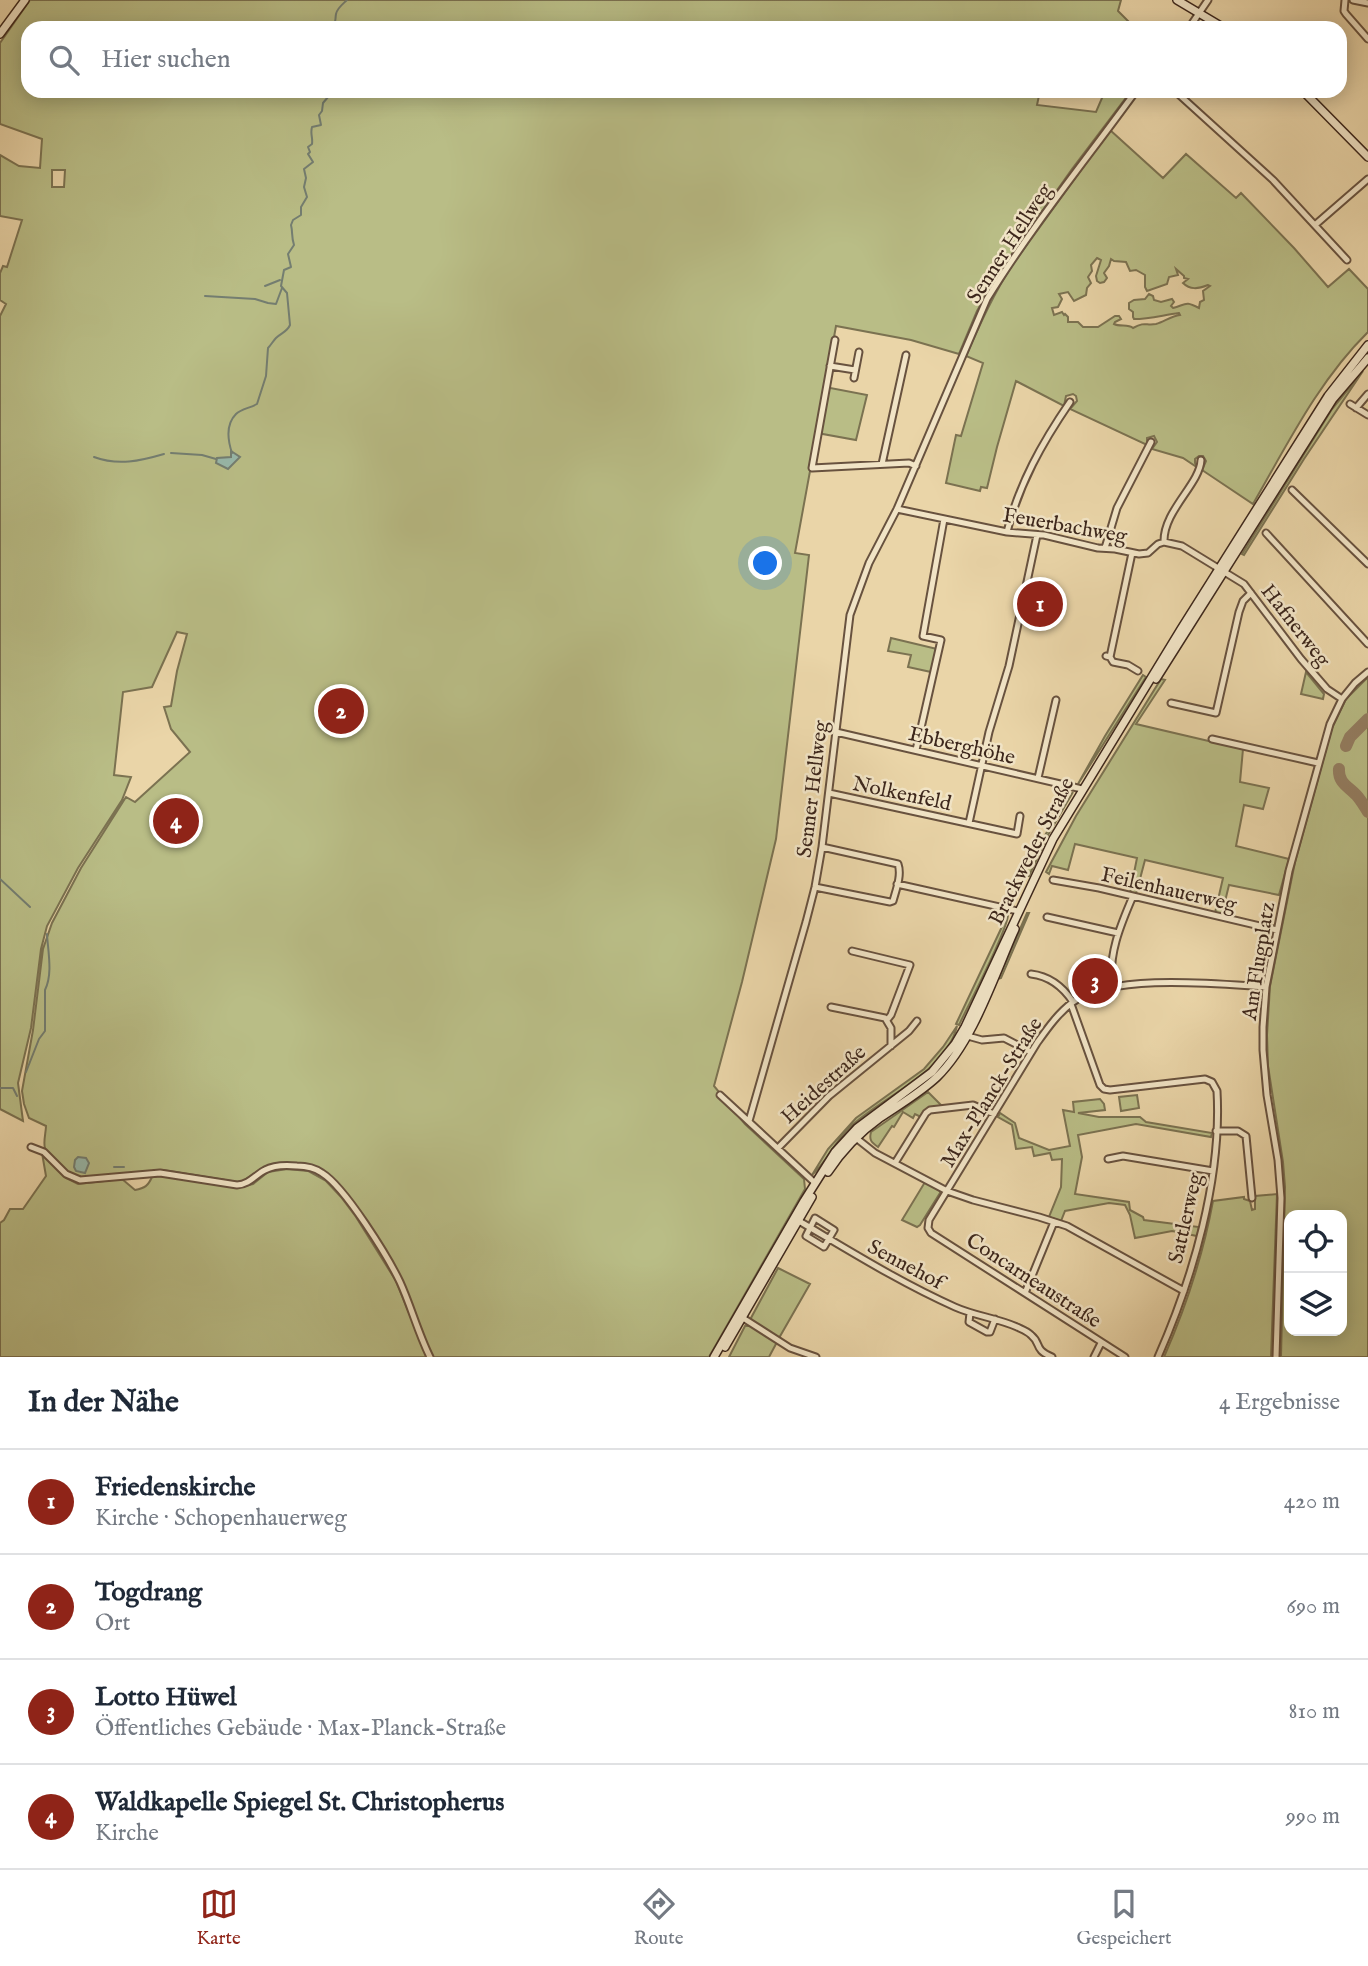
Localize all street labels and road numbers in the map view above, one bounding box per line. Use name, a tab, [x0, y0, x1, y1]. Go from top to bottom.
street label: Senner Hellweg	[961, 178, 1059, 309]
street label: Feuerbachweg	[1000, 502, 1130, 551]
street label: Hafnerweg	[1254, 579, 1336, 673]
street label: Senner Hellweg	[792, 718, 835, 859]
street label: Ebberghöhe	[906, 721, 1018, 772]
street label: Nolkenfeld	[850, 771, 954, 818]
street label: Brackweder Straße	[983, 773, 1081, 930]
street label: Feilenhauerweg	[1098, 862, 1240, 919]
street label: Am Flugplatz	[1237, 900, 1282, 1023]
street label: Max-Planck-Straße	[935, 1012, 1050, 1173]
street label: Heidestraße	[776, 1040, 873, 1130]
street label: Sattlerweg	[1163, 1170, 1210, 1266]
street label: Concarneaustraße	[960, 1227, 1106, 1335]
street label: Sennehof	[863, 1234, 951, 1298]

